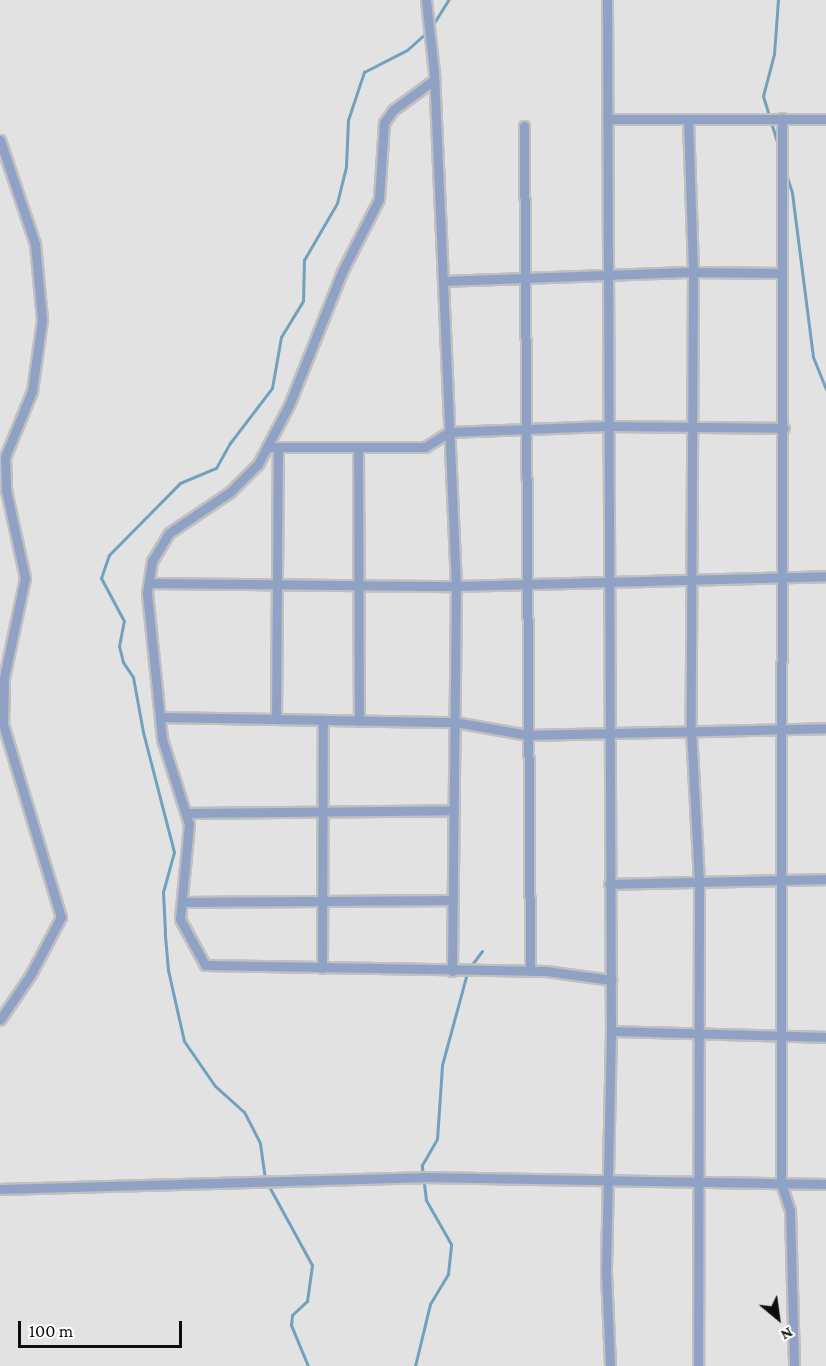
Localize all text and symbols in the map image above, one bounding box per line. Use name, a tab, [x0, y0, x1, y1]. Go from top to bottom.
north arrow	[748, 1288, 808, 1348]
scale bar	[21, 1309, 184, 1347]
text: 100 m	[29, 1321, 73, 1341]
text: N	[778, 1324, 796, 1344]

